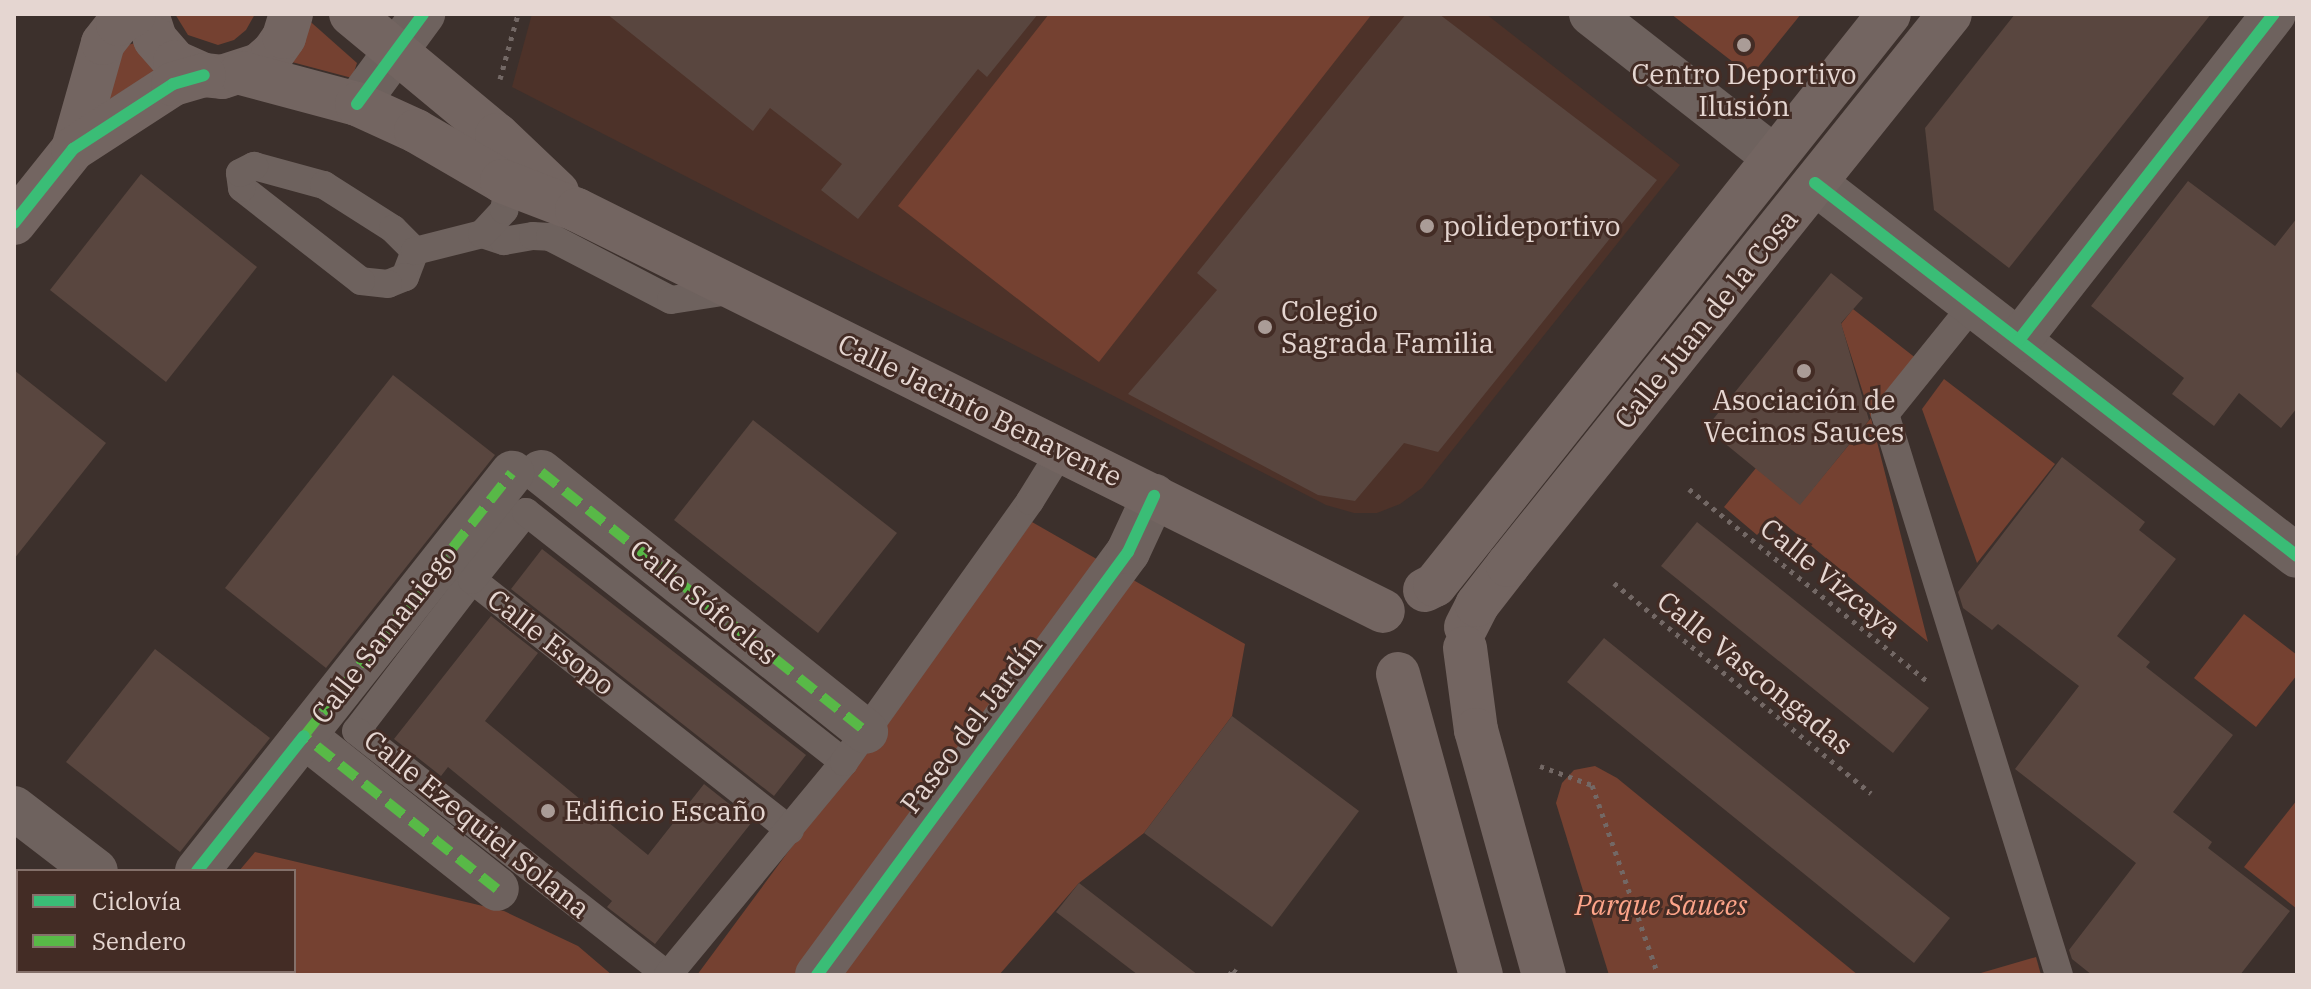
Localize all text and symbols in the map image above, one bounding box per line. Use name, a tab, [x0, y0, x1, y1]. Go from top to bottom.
marker: Centro Deportivo Ilusión	[1735, 36, 1753, 54]
place label: Centro Deportivo Ilusión	[1631, 57, 1857, 123]
street label: Calle Juan de la Cosa	[1607, 203, 1805, 435]
place label: polideportivo	[1443, 209, 1621, 243]
marker: polideportivo	[1418, 217, 1436, 235]
place label: Colegio Sagrada Familia	[1281, 294, 1494, 360]
marker: Colegio Sagrada Familia	[1256, 318, 1274, 336]
street label: Calle Jacinto Benavente	[833, 327, 1127, 493]
marker: Asociación de Vecinos Sauces	[1795, 362, 1813, 380]
place label: Asociación de Vecinos Sauces	[1704, 383, 1904, 449]
street label: Calle Vizcaya	[1754, 511, 1908, 645]
street label: Calle Sófocles	[623, 532, 785, 672]
street label: Calle Samaniego	[304, 538, 464, 730]
street label: Calle Esopo	[481, 582, 621, 702]
street label: Calle Vascongadas	[1651, 584, 1859, 762]
street label: Paseo del Jardín	[893, 628, 1049, 820]
street label: Calle Ezequiel Solana	[357, 723, 597, 925]
place label: Edificio Escaño	[564, 794, 766, 828]
marker: Edificio Escaño	[539, 802, 557, 820]
legend	[16, 869, 296, 973]
text: Ciclovía	[92, 885, 182, 917]
park label: Parque Sauces	[1575, 888, 1747, 922]
text: Sendero	[92, 925, 186, 957]

